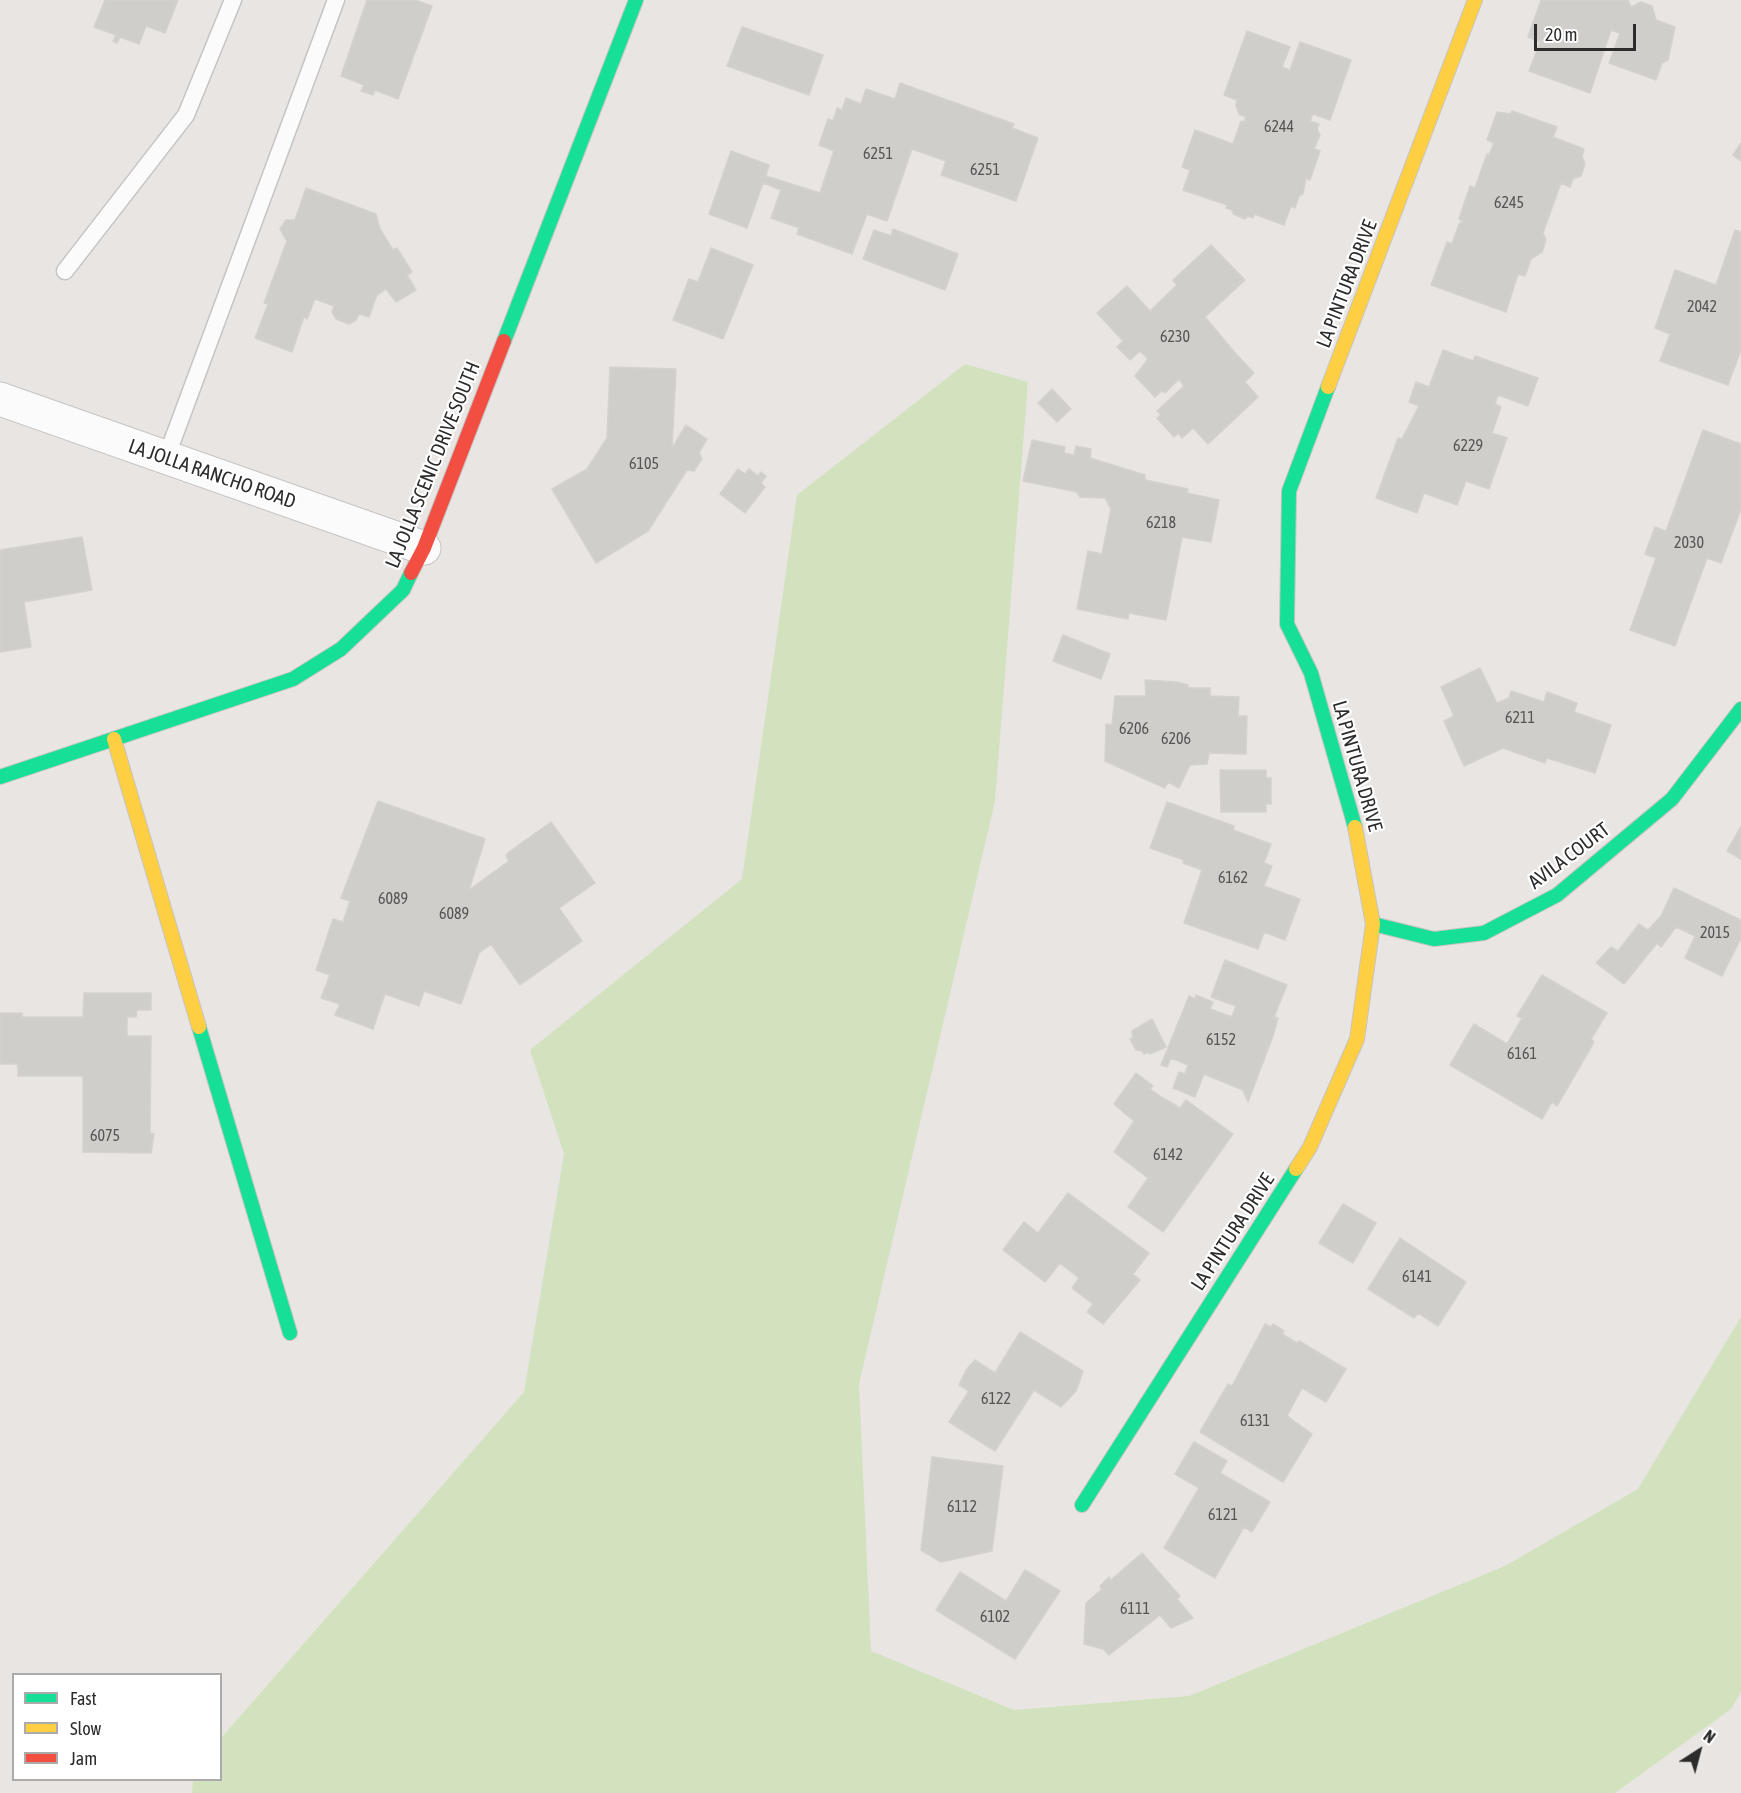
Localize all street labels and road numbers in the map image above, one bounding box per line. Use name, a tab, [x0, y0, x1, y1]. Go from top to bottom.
street label: LA PINTURA DRIVE	[1312, 217, 1382, 351]
street label: LA JOLLA SCENIC DRIVE SOUTH	[381, 358, 485, 572]
street label: LA JOLLA RANCHO ROAD	[125, 434, 299, 514]
street label: LA PINTURA DRIVE	[1327, 698, 1387, 834]
street label: AVILA COURT	[1524, 818, 1614, 894]
street label: LA PINTURA DRIVE	[1186, 1169, 1280, 1295]

